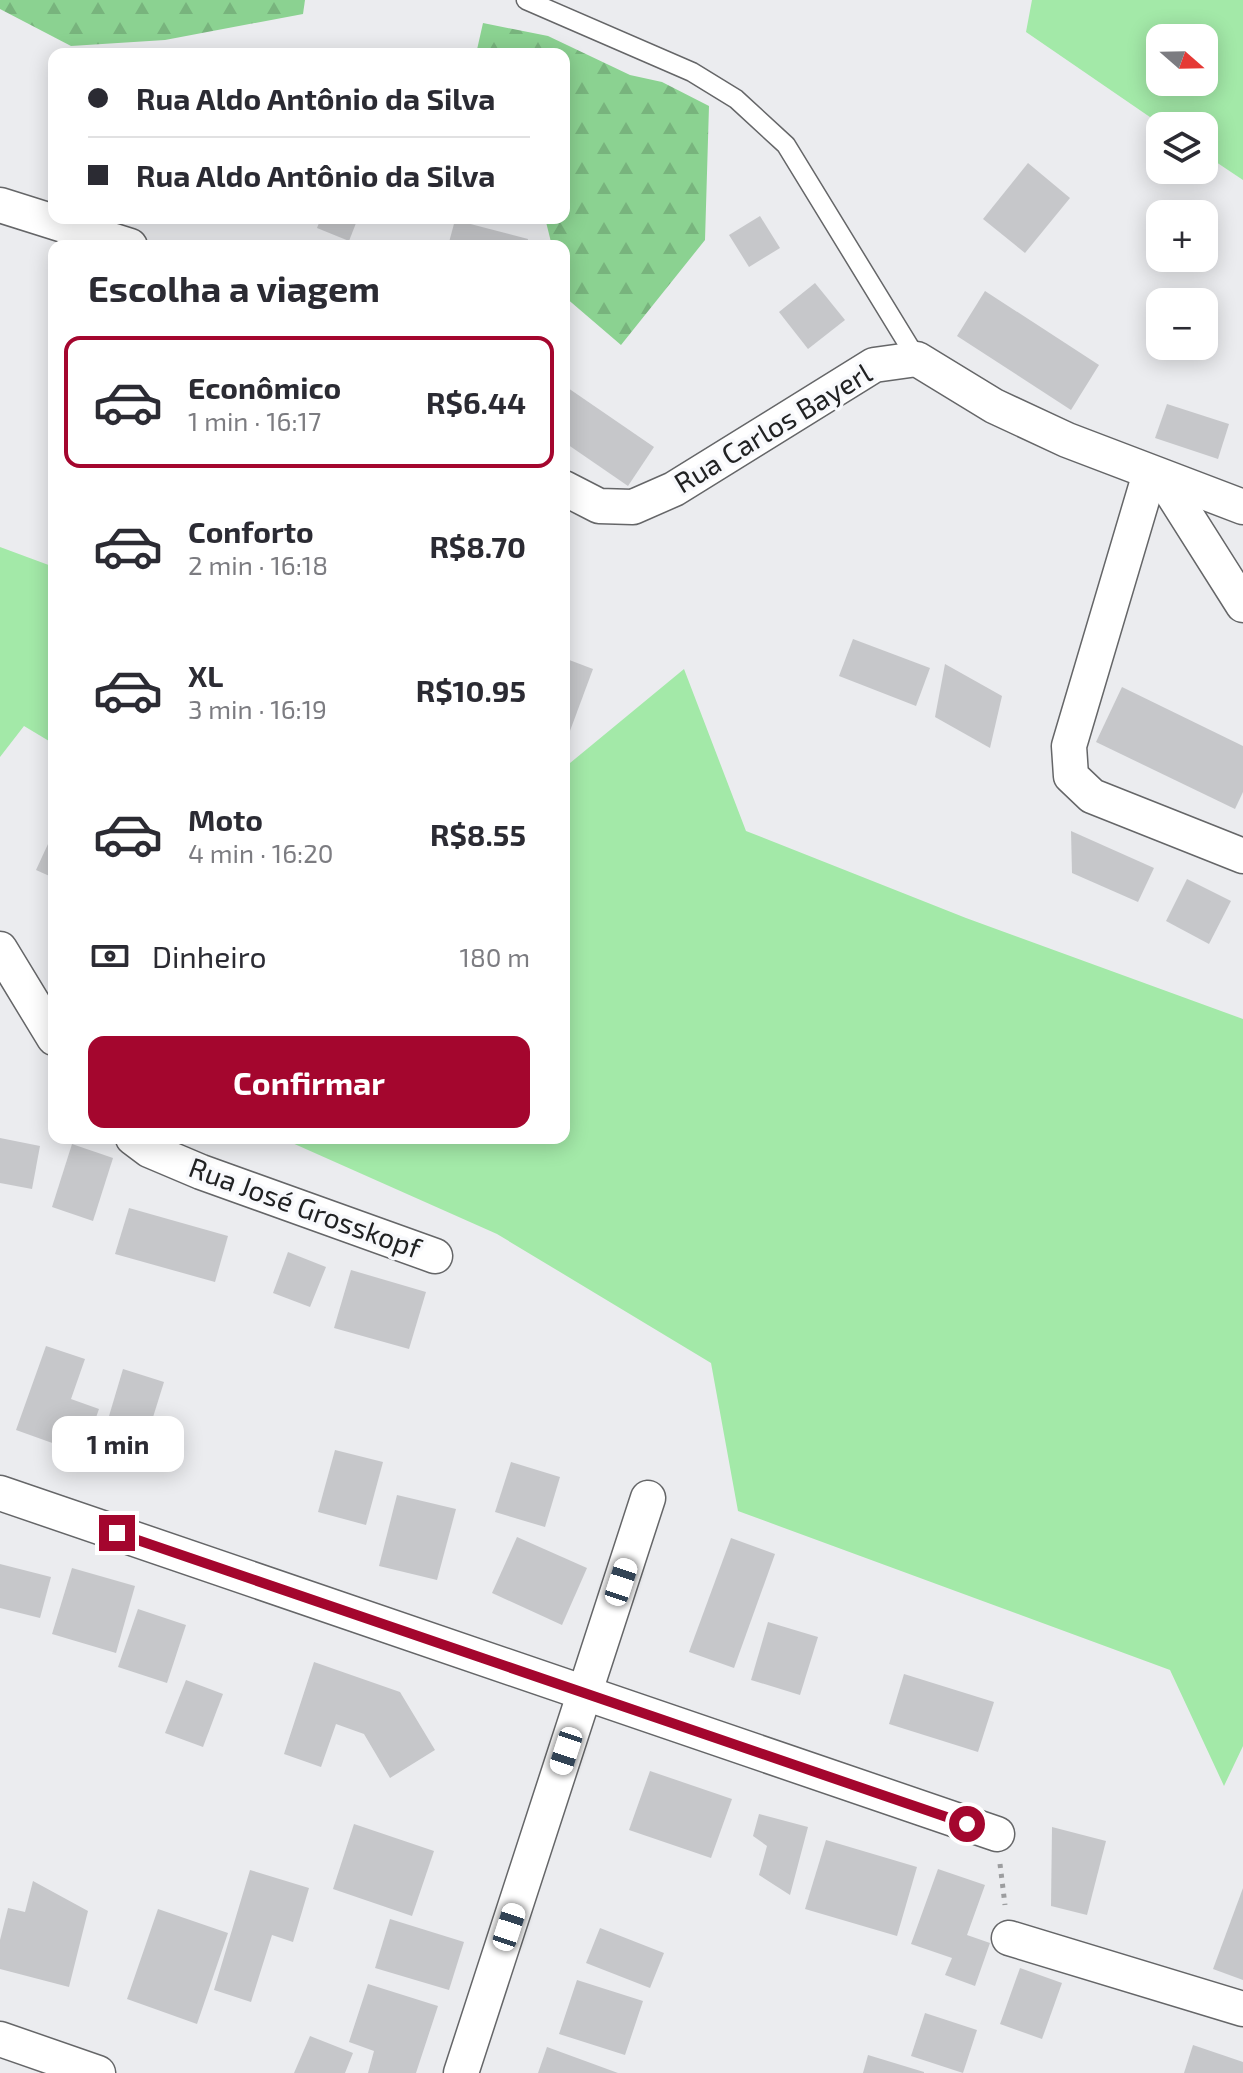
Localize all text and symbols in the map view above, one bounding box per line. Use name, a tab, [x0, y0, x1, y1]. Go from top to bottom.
north arrow	[1146, 24, 1218, 96]
map controls	[1146, 24, 1218, 360]
text: Rua Aldo Antônio da Silva	[136, 80, 495, 116]
button: layers	[1146, 112, 1218, 184]
text: Rua Aldo Antônio da Silva	[136, 157, 495, 193]
button: +	[1146, 200, 1218, 272]
text: Escolha a viagem	[88, 266, 380, 309]
button: −	[1146, 288, 1218, 360]
street label: Rua Carlos Bayerl	[668, 355, 878, 499]
icon: car	[92, 366, 164, 438]
text: Econômico	[188, 369, 341, 405]
text: R$6.44	[426, 384, 526, 420]
text: 1 min · 16:17	[188, 405, 321, 436]
icon: car	[92, 510, 164, 582]
text: Conforto	[188, 513, 314, 549]
text: R$8.70	[429, 528, 526, 564]
text: 2 min · 16:18	[188, 549, 328, 580]
icon: car	[92, 654, 164, 726]
text: XL	[188, 657, 223, 693]
text: R$10.95	[416, 672, 526, 708]
text: 3 min · 16:19	[188, 693, 327, 724]
icon: car	[92, 798, 164, 870]
text: Moto	[188, 801, 263, 837]
text: R$8.55	[430, 816, 526, 852]
text: 4 min · 16:20	[188, 837, 334, 868]
icon: cash	[88, 934, 132, 978]
text: Dinheiro	[152, 938, 266, 974]
text: 180 m	[460, 941, 530, 972]
button: Confirmar	[88, 1036, 530, 1128]
street label: Rua José Grosskopf	[185, 1149, 427, 1265]
callout: 1 min	[51, 1417, 183, 1473]
text: 1 min	[87, 1428, 149, 1459]
route end	[99, 1515, 135, 1551]
car	[602, 1555, 640, 1609]
car	[547, 1724, 585, 1778]
route start	[949, 1806, 985, 1842]
car	[490, 1900, 528, 1954]

